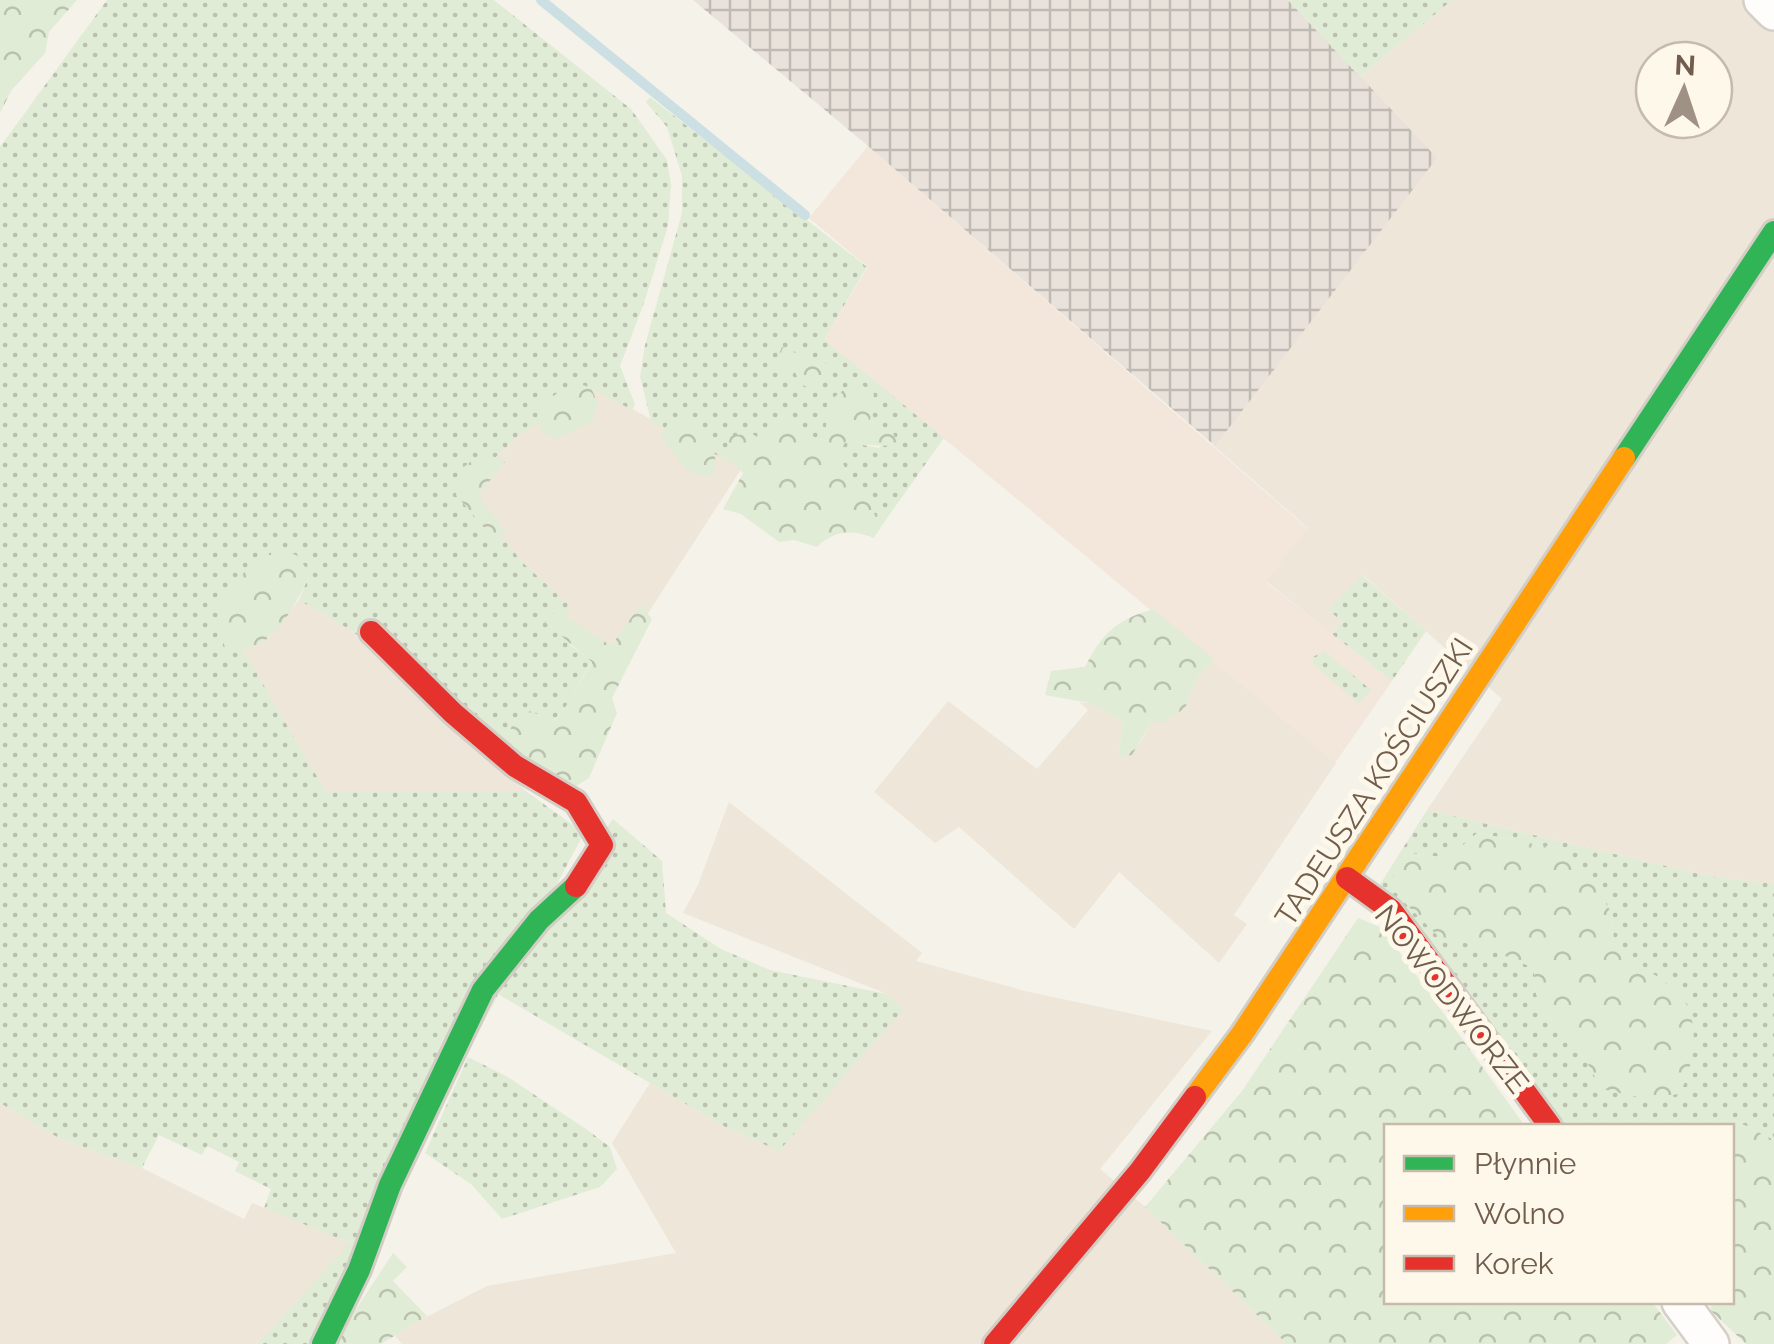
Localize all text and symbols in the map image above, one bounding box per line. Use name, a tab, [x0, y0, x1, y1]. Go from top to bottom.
north arrow	[1634, 40, 1734, 140]
text: N	[1674, 48, 1697, 83]
street label: TADEUSZA KOŚCIUSZKI	[1267, 631, 1480, 933]
street label: NOWODWORZE	[1368, 898, 1536, 1100]
legend	[1384, 1124, 1734, 1304]
text: Płynnie	[1474, 1146, 1576, 1181]
text: Wolno	[1474, 1196, 1565, 1231]
text: Korek	[1474, 1246, 1554, 1281]

